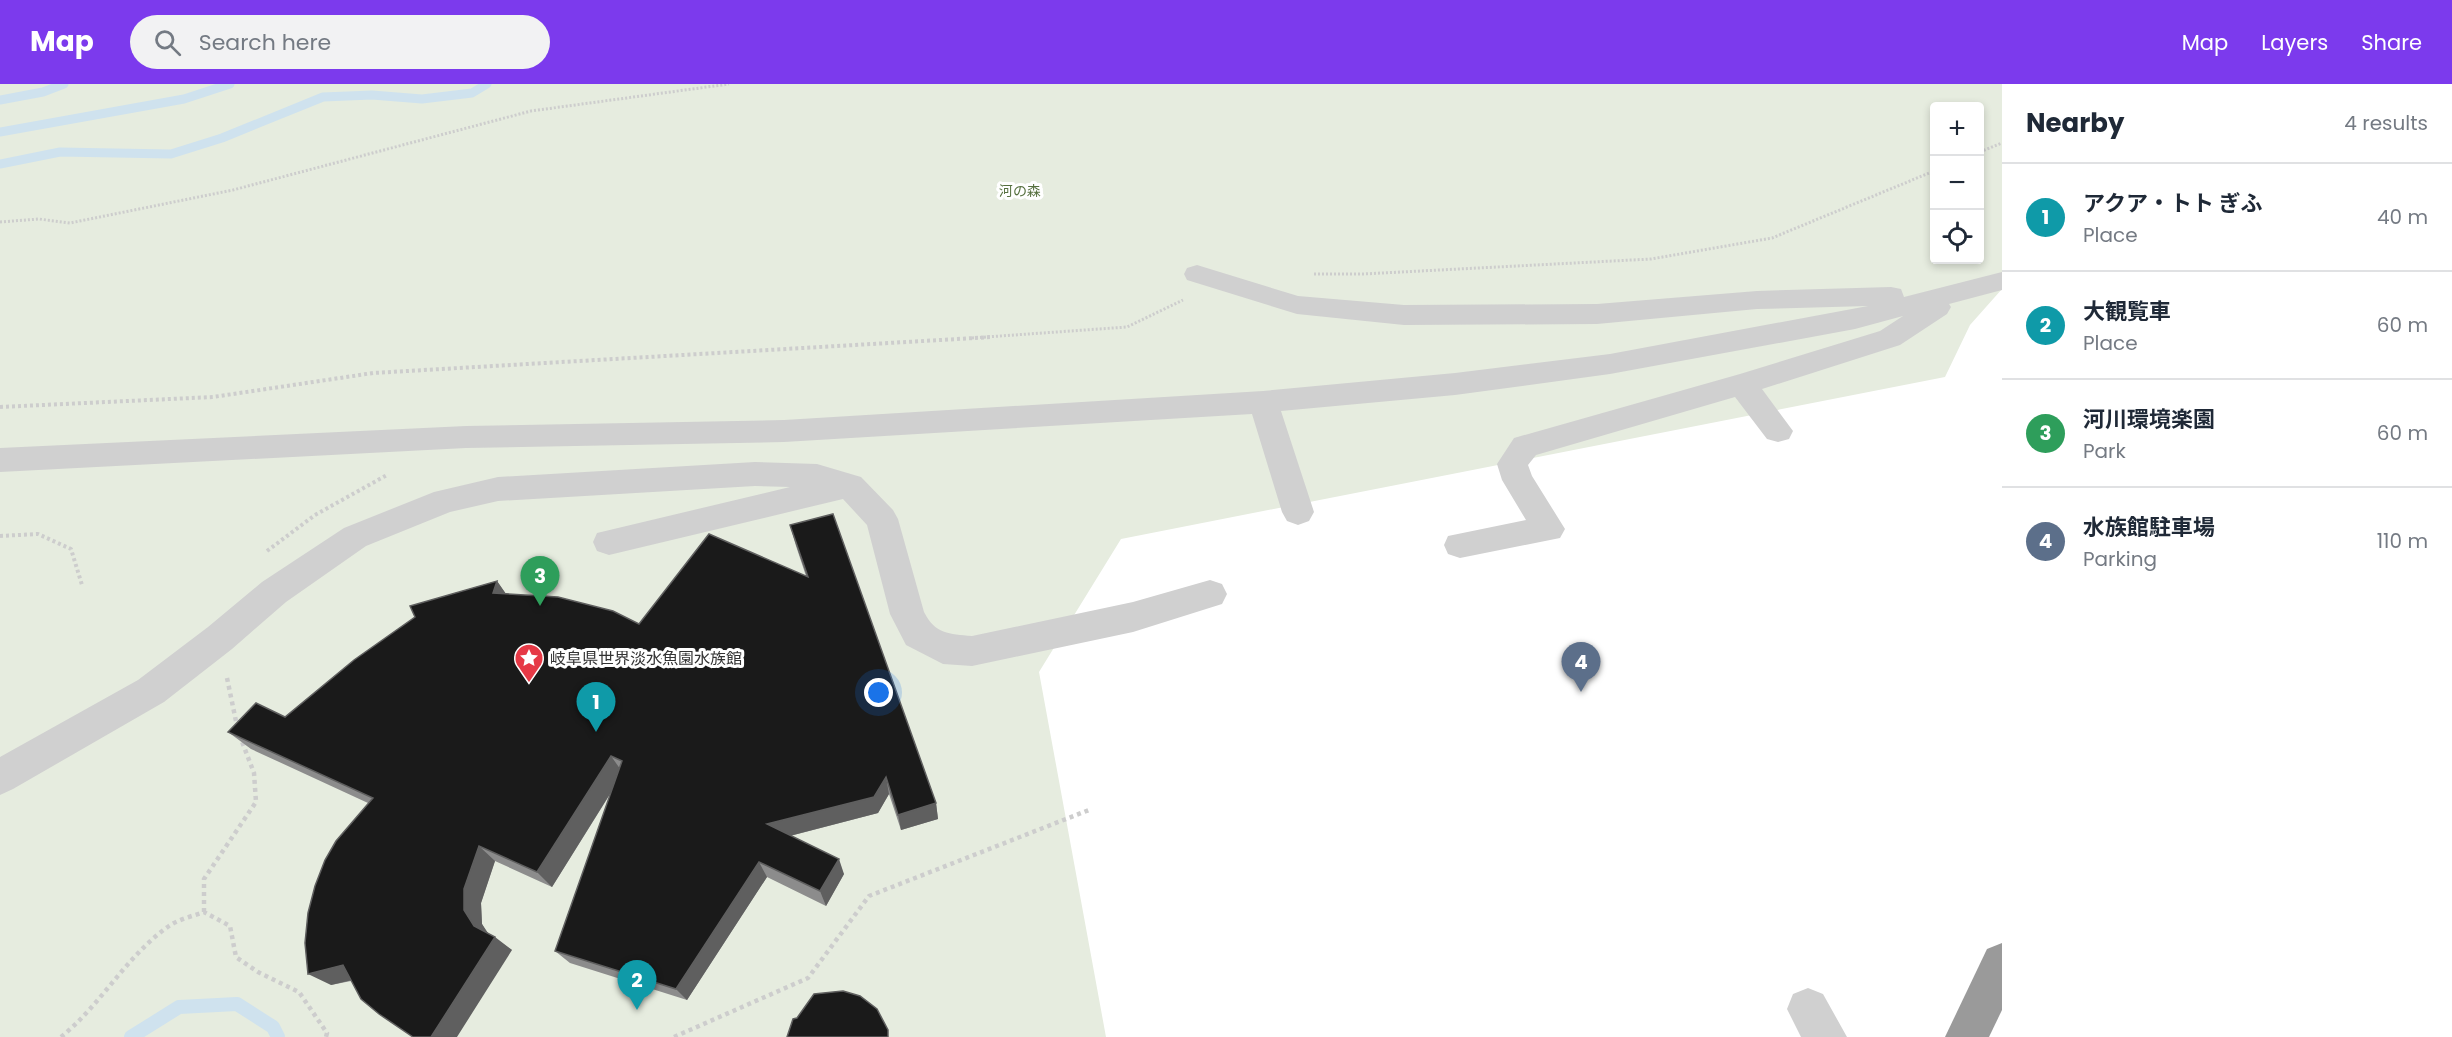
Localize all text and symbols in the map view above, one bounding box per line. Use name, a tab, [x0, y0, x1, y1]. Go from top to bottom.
search box	[130, 15, 550, 69]
text: Map	[30, 22, 94, 61]
icon: search	[151, 26, 184, 59]
text: Search here	[199, 27, 331, 58]
text: Map	[2182, 28, 2228, 57]
text: Layers	[2261, 28, 2328, 57]
text: Share	[2361, 28, 2422, 57]
map controls	[1930, 102, 1984, 264]
button: +	[1930, 102, 1984, 156]
text: Nearby	[2026, 105, 2124, 141]
text: 4 results	[2344, 109, 2428, 137]
button: −	[1930, 156, 1984, 210]
park label: 河の森	[999, 181, 1041, 201]
text: アクア・トト ぎふ	[2083, 188, 2263, 219]
text: 1	[2042, 203, 2049, 231]
text: 40 m	[2377, 203, 2428, 231]
button: locate	[1930, 210, 1984, 264]
text: Place	[2083, 221, 2138, 249]
text: 大観覧車	[2083, 296, 2171, 327]
text: 2	[2040, 311, 2051, 339]
text: 60 m	[2377, 311, 2428, 339]
text: Place	[2083, 329, 2138, 357]
text: 河川環境楽園	[2083, 404, 2215, 435]
text: 3	[2039, 419, 2052, 447]
text: 60 m	[2377, 419, 2428, 447]
text: Park	[2083, 437, 2126, 465]
text: 水族館駐車場	[2083, 512, 2215, 543]
text: 4	[2039, 527, 2052, 555]
text: 110 m	[2377, 527, 2428, 555]
text: Parking	[2083, 545, 2157, 573]
pin: 3	[520, 556, 560, 606]
place icon: 岐阜県世界淡水魚園水族館	[513, 642, 545, 684]
pin: 4	[1562, 642, 1600, 692]
place label: 岐阜県世界淡水魚園水族館	[550, 647, 742, 670]
your location	[864, 678, 893, 707]
pin: 1	[576, 682, 616, 732]
pin: 2	[618, 960, 656, 1010]

